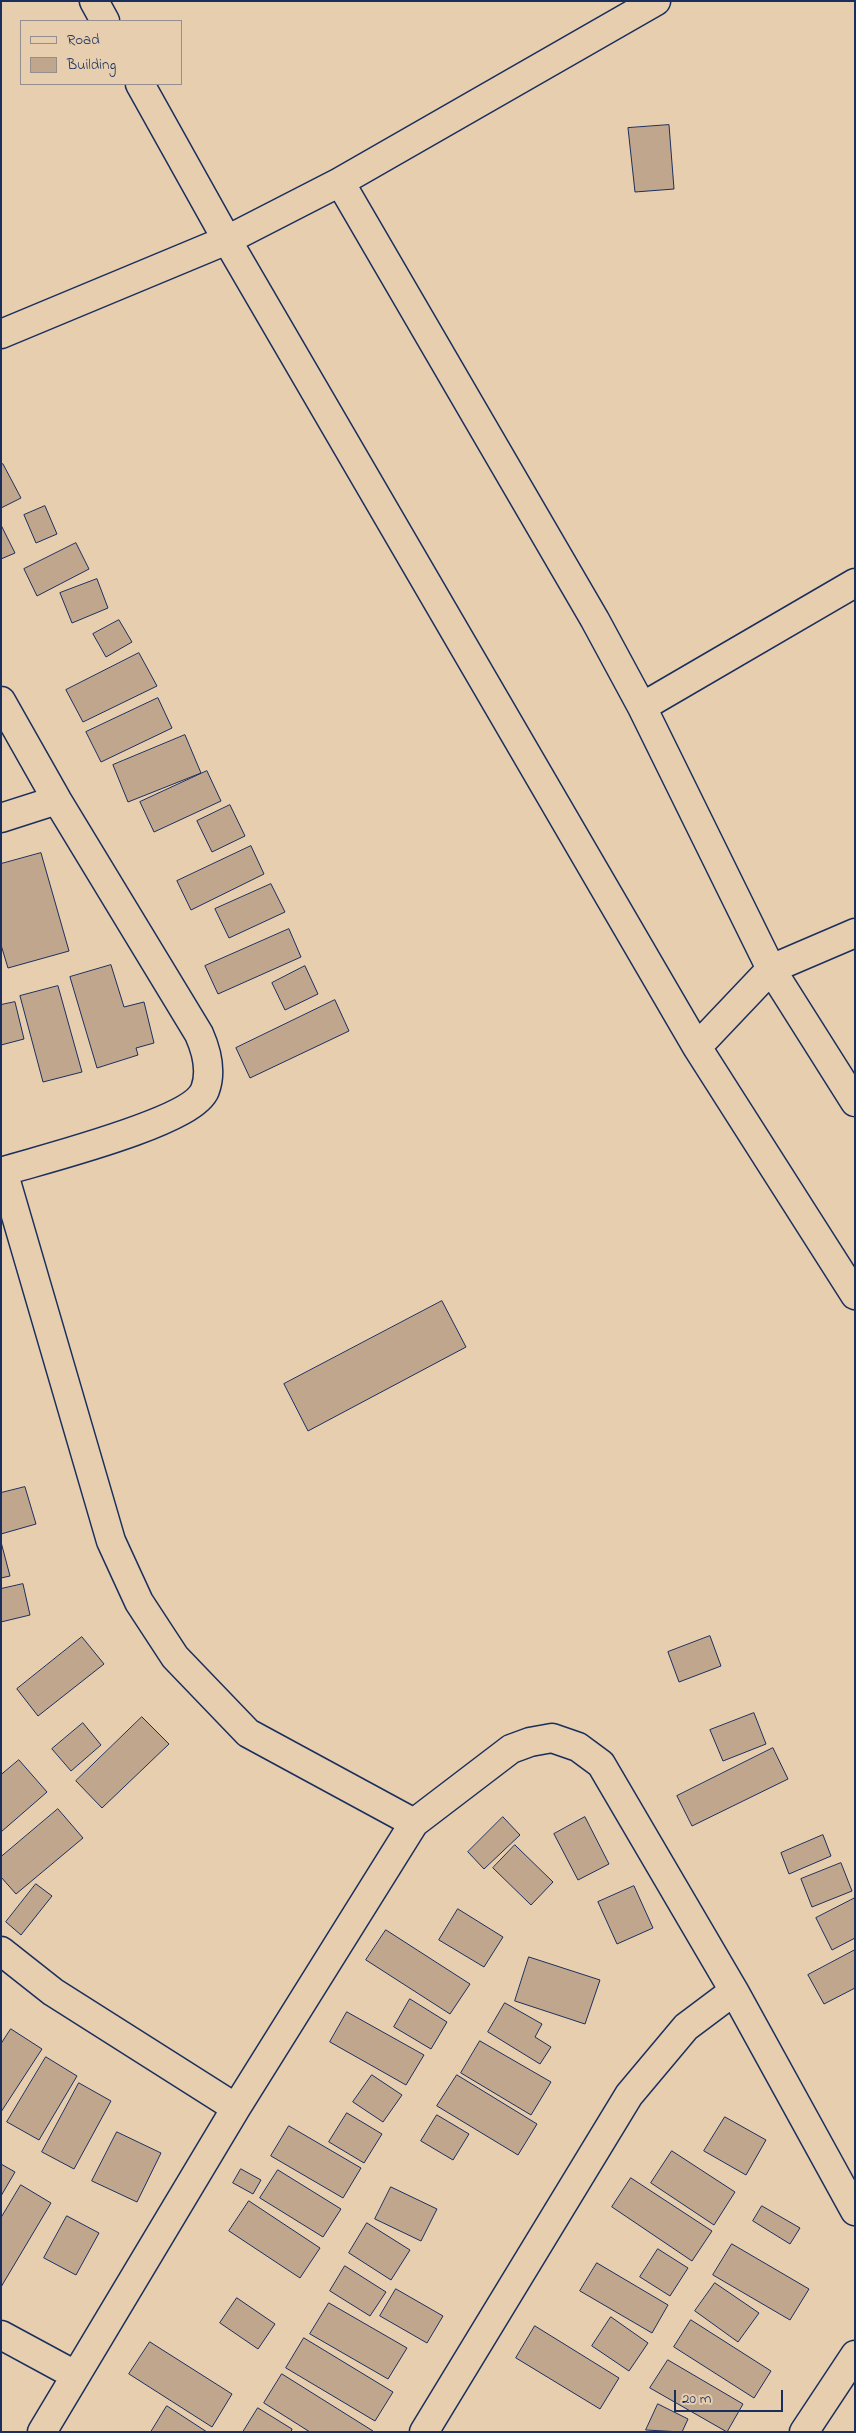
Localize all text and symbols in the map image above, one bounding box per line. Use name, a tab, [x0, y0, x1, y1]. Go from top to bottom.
legend	[20, 20, 182, 85]
text: Road	[67, 29, 100, 51]
text: Building	[67, 54, 116, 76]
scale bar	[676, 2380, 785, 2412]
text: 20 m	[682, 2388, 711, 2410]

